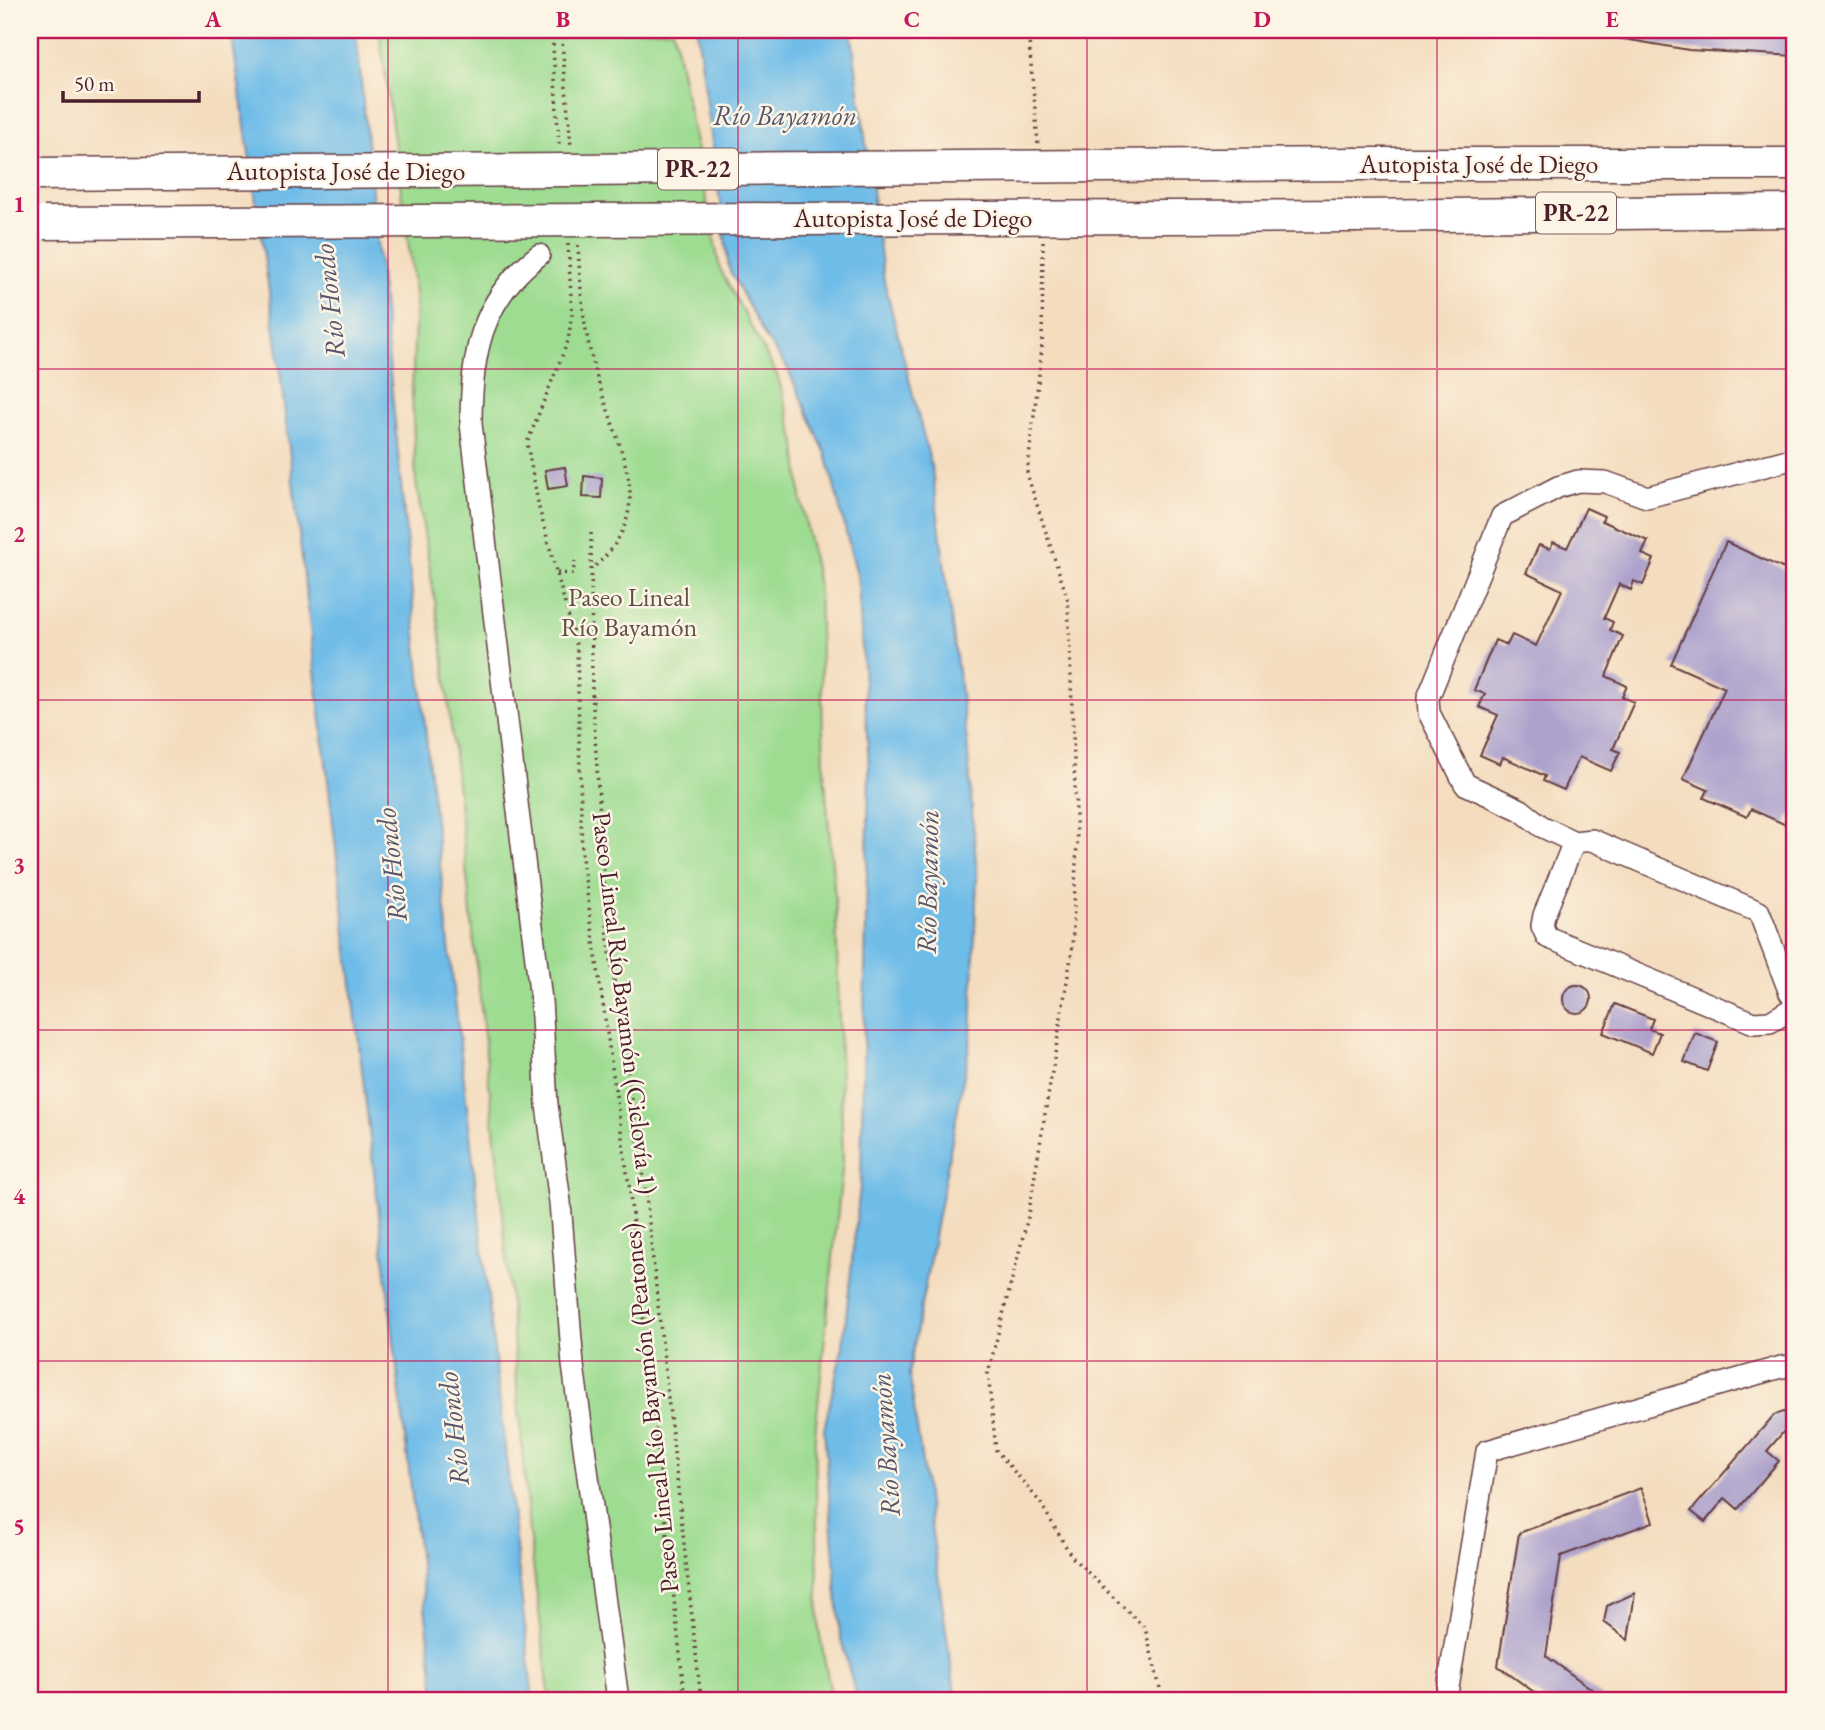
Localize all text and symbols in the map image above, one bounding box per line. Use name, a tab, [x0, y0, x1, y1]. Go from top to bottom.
text: A	[204, 4, 222, 34]
text: B	[556, 4, 570, 34]
text: C	[904, 4, 920, 34]
text: D	[1253, 4, 1271, 34]
text: E	[1605, 4, 1619, 34]
scale bar	[63, 60, 200, 104]
text: 50 m	[74, 70, 115, 97]
water label: Río Bayamón	[713, 97, 857, 133]
street label: Autopista José de Diego	[1359, 147, 1598, 181]
road number: PR-22	[658, 148, 738, 190]
street label: Autopista José de Diego	[226, 154, 465, 188]
text: 1	[13, 189, 25, 219]
road number: PR-22	[1536, 192, 1616, 233]
street label: Autopista José de Diego	[793, 201, 1032, 235]
water label: Río Hondo	[305, 242, 353, 360]
text: 2	[13, 519, 25, 549]
park label: Paseo Lineal Río Bayamón	[561, 580, 698, 644]
water label: Río Hondo	[367, 806, 415, 924]
street label: Paseo Lineal Río Bayamón (Ciclovía 1)	[585, 810, 665, 1196]
water label: Río Bayamón	[908, 810, 946, 954]
text: 3	[13, 850, 25, 880]
text: 4	[13, 1181, 26, 1211]
street label: Paseo Lineal Río Bayamón (Peatones)	[614, 1221, 686, 1595]
water label: Río Hondo	[429, 1370, 477, 1488]
water label: Río Bayamón	[862, 1372, 908, 1518]
text: 5	[13, 1511, 25, 1541]

